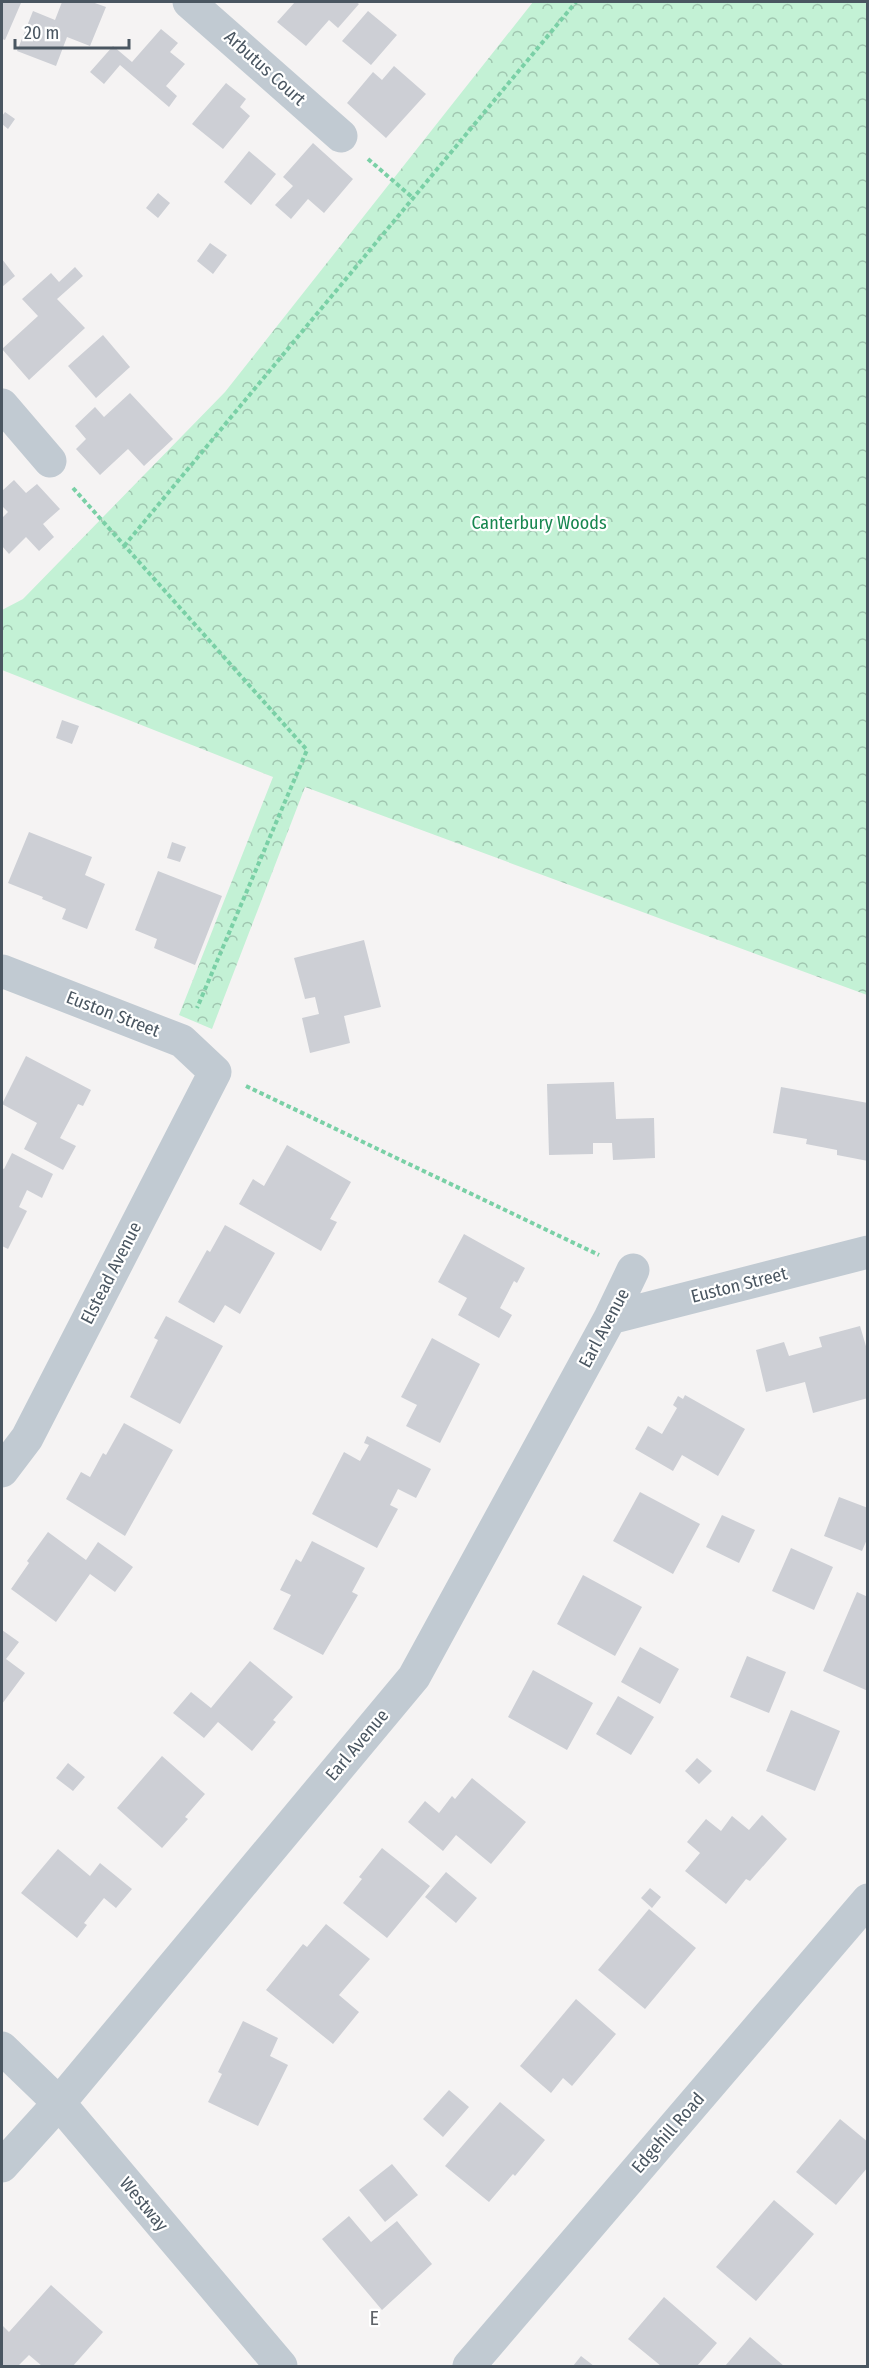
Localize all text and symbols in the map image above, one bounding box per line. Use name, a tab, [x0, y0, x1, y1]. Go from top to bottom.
scale bar	[15, 12, 129, 50]
text: 20 m	[24, 22, 59, 44]
street label: Arbutus Court	[220, 26, 310, 110]
park label: Canterbury Woods	[471, 512, 607, 534]
street label: Euston Street	[63, 986, 163, 1042]
street label: Elstead Avenue	[76, 1218, 146, 1328]
street label: Euston Street	[689, 1262, 789, 1308]
street label: Earl Avenue	[574, 1285, 634, 1371]
street label: Earl Avenue	[321, 1705, 393, 1785]
street label: Edgehill Road	[627, 2088, 709, 2178]
street label: Westway	[115, 2172, 173, 2236]
district label: E	[370, 2306, 380, 2330]

